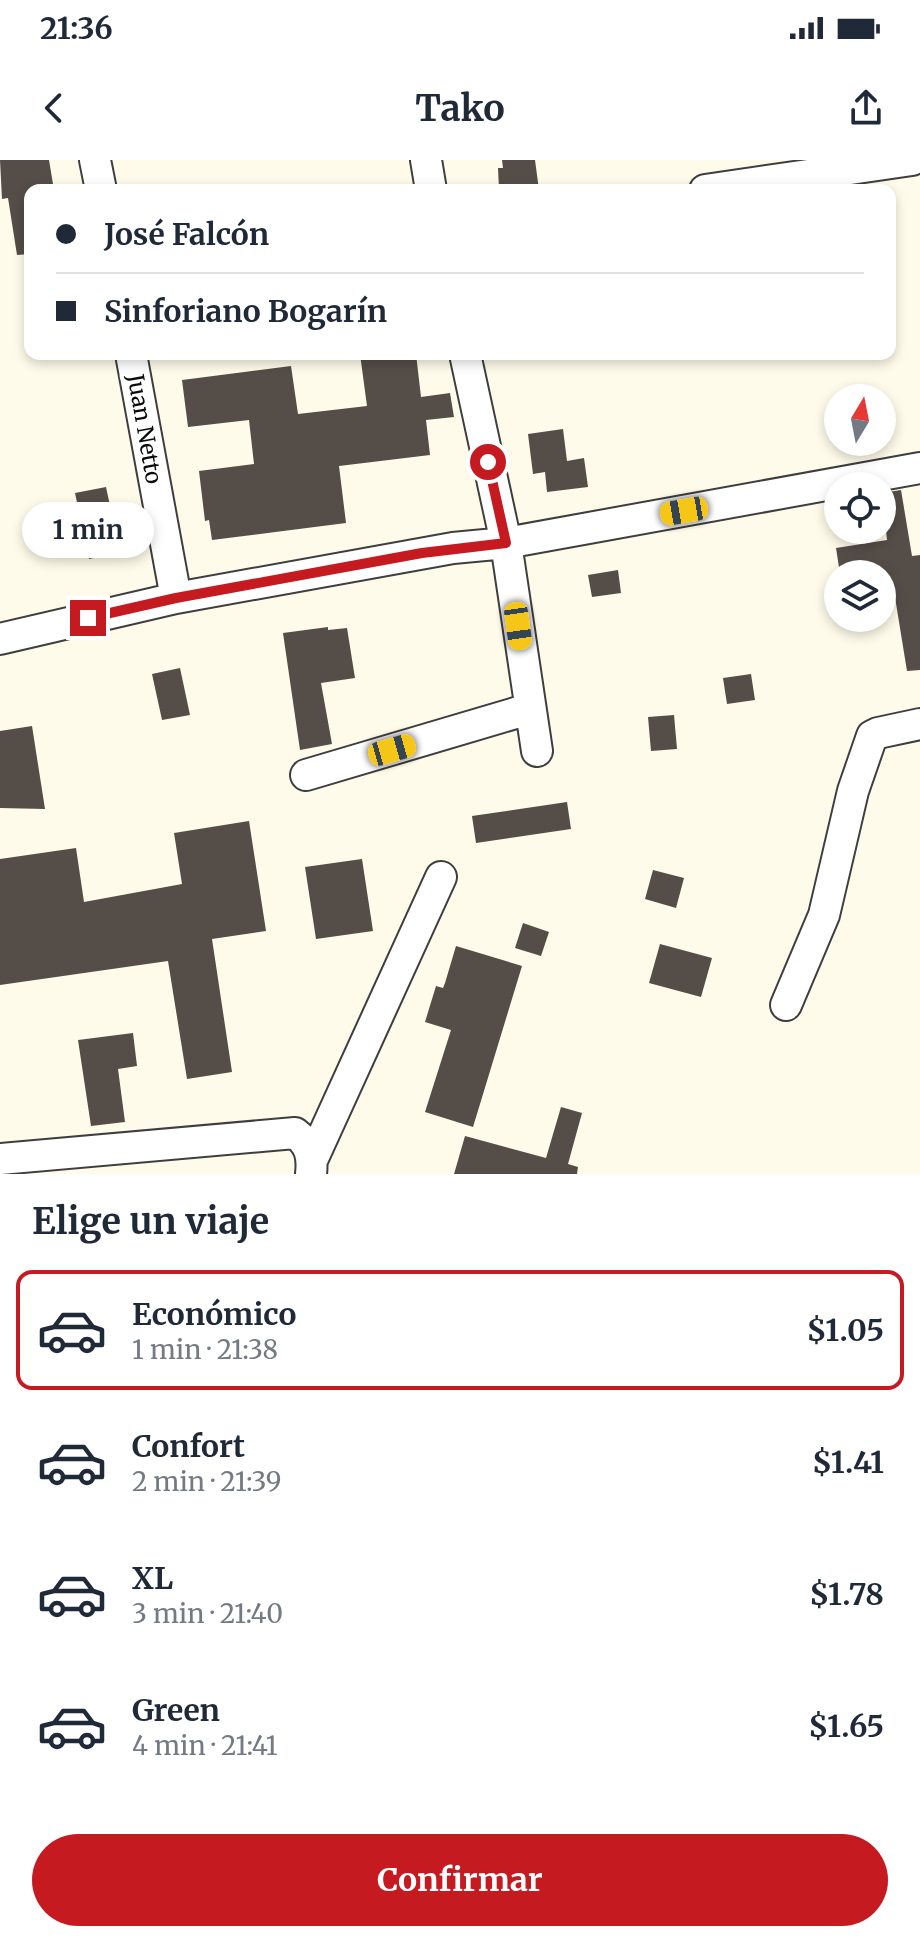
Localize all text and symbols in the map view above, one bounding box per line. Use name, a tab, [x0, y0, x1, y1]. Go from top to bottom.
text: 21:36	[40, 9, 113, 47]
icon: back	[32, 86, 76, 130]
text: Tako	[415, 86, 505, 131]
icon: share	[844, 86, 888, 130]
text: José Falcón	[104, 215, 269, 253]
text: Sinforiano Bogarín	[104, 292, 387, 330]
street label: Juan Netto	[121, 371, 168, 486]
north arrow	[824, 384, 896, 456]
map controls	[824, 384, 896, 632]
route start	[470, 444, 506, 480]
button: locate	[824, 472, 896, 544]
car	[658, 495, 710, 527]
callout: 1 min	[22, 502, 154, 558]
text: 1 min	[53, 513, 123, 546]
button: layers	[824, 560, 896, 632]
route end	[70, 600, 106, 636]
car	[503, 601, 533, 651]
car	[366, 732, 418, 768]
text: Elige un viaje	[32, 1199, 269, 1244]
icon: car	[36, 1294, 108, 1366]
text: Económico	[132, 1295, 296, 1333]
text: $1.05	[806, 1311, 884, 1349]
text: 1 min · 21:38	[132, 1333, 278, 1366]
icon: car	[36, 1426, 108, 1498]
text: Confort	[132, 1427, 245, 1465]
text: $1.41	[812, 1443, 884, 1481]
text: 2 min · 21:39	[132, 1465, 281, 1498]
icon: car	[36, 1558, 108, 1630]
text: XL	[132, 1559, 173, 1597]
text: $1.78	[809, 1575, 884, 1613]
text: 3 min · 21:40	[132, 1597, 283, 1630]
icon: car	[36, 1690, 108, 1762]
text: Green	[132, 1691, 220, 1729]
text: $1.65	[808, 1707, 884, 1745]
text: 4 min · 21:41	[132, 1729, 278, 1762]
button: Confirmar	[32, 1834, 888, 1926]

